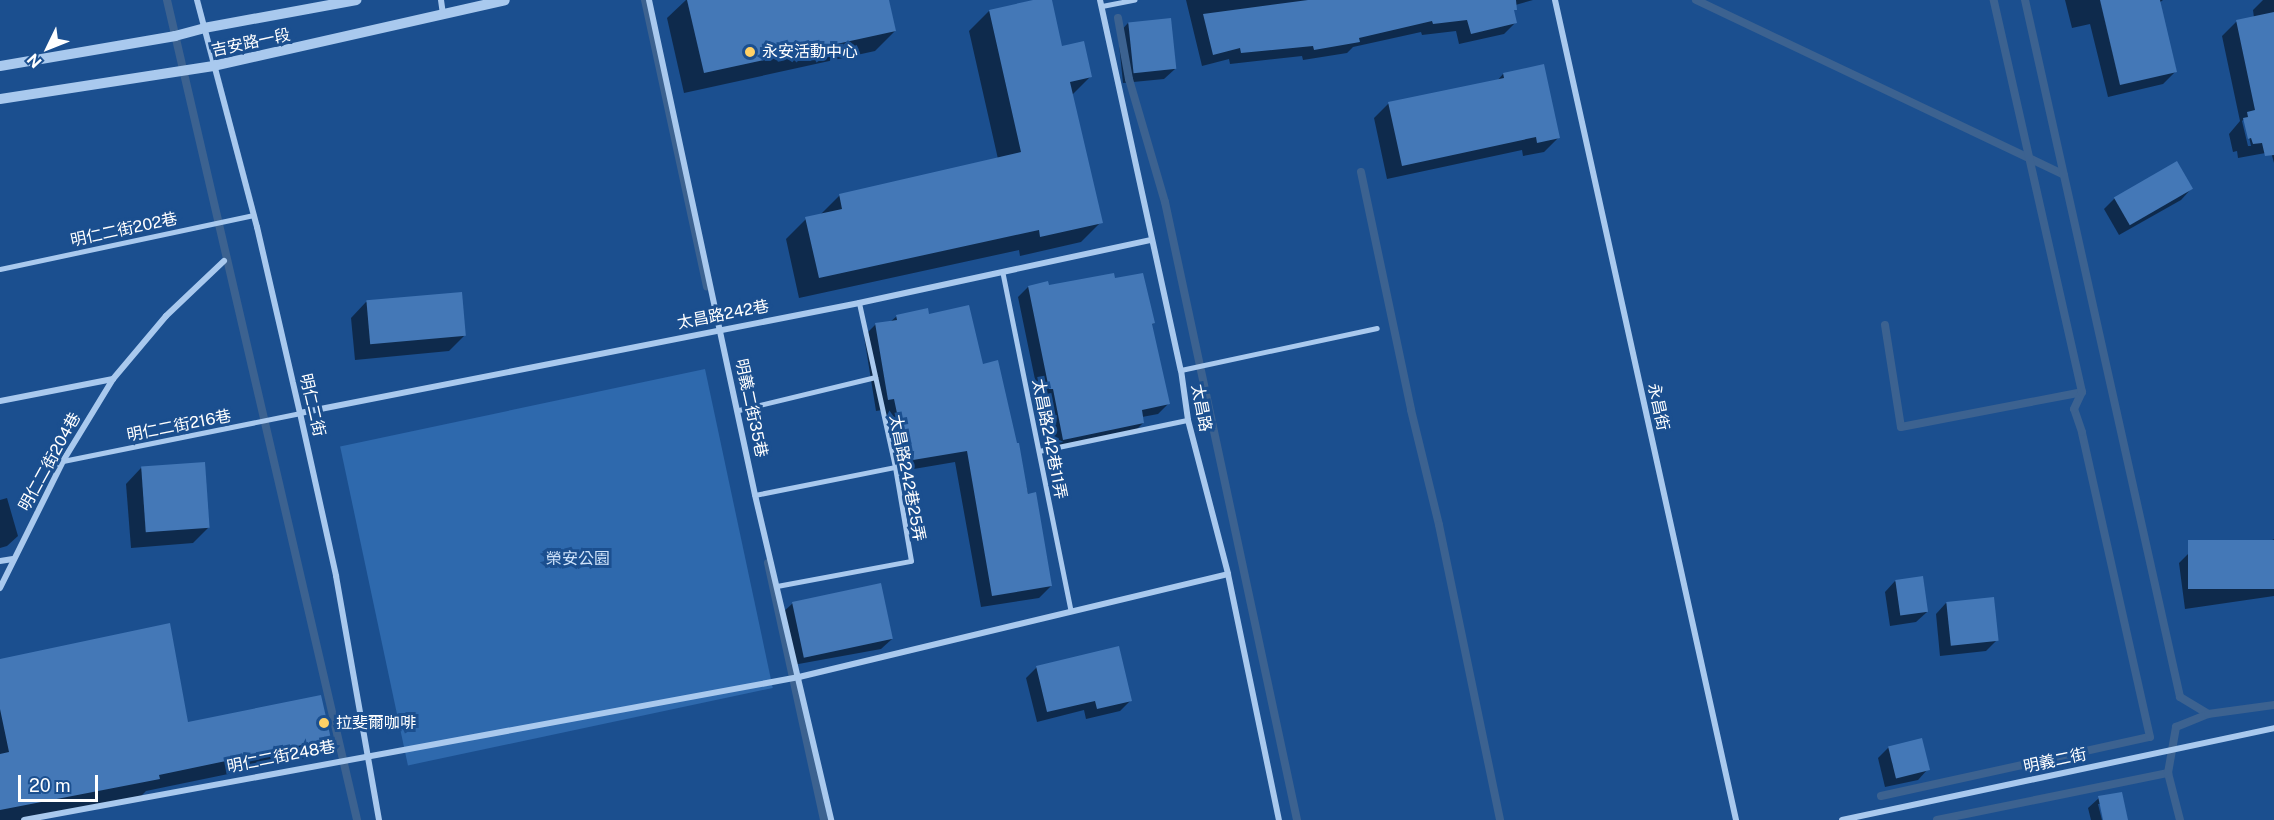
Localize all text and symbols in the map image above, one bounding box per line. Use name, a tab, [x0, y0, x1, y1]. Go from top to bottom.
north arrow	[18, 18, 78, 78]
street label: 吉安路一段	[210, 25, 292, 61]
place label: 永安活動中心	[762, 42, 858, 62]
marker: 永安活動中心	[743, 45, 757, 59]
text: N	[23, 50, 46, 72]
street label: 明仁二街202巷	[69, 209, 179, 251]
street label: 太昌路242巷	[675, 297, 771, 333]
street label: 明義二街35巷	[731, 357, 771, 459]
street label: 明仁二街	[295, 372, 329, 438]
street label: 太昌路242巷11弄	[1028, 377, 1070, 501]
street label: 永昌街	[1644, 382, 1672, 432]
street label: 太昌路	[1187, 383, 1215, 433]
street label: 明仁二街216巷	[125, 406, 233, 446]
street label: 明仁二街204巷	[15, 410, 85, 514]
street label: 太昌路242巷25弄	[885, 413, 929, 543]
park label: 榮安公園	[546, 549, 610, 569]
place label: 拉斐爾咖啡	[336, 713, 416, 733]
marker: 拉斐爾咖啡	[317, 716, 331, 730]
street label: 明仁二街248巷	[225, 737, 337, 777]
street label: 明義二街	[2022, 745, 2088, 777]
scale bar	[21, 763, 100, 801]
text: 20 m	[29, 775, 71, 796]

